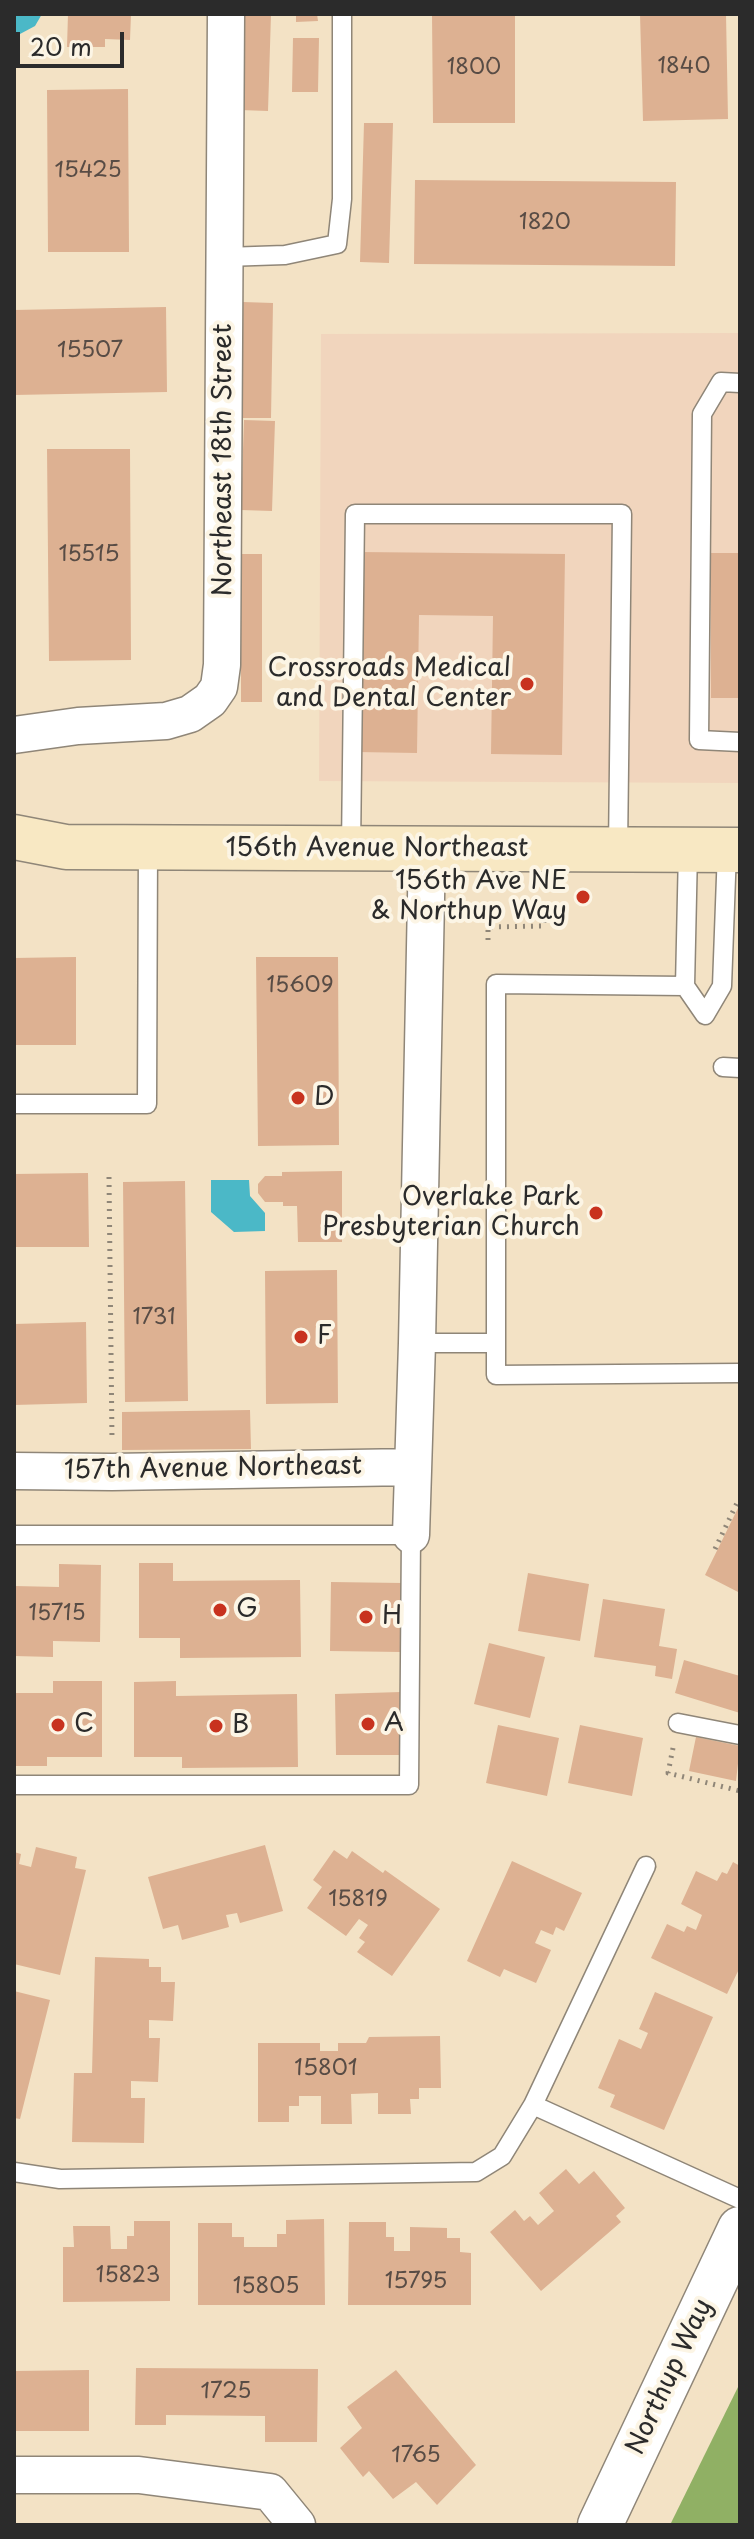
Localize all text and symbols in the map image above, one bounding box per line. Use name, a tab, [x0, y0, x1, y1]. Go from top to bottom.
scale bar	[20, 16, 128, 66]
text: 20 m	[30, 28, 92, 64]
house number: 1840	[658, 54, 710, 80]
house number: 1800	[447, 55, 501, 81]
house number: 15425	[54, 158, 122, 184]
house number: 1820	[519, 210, 571, 236]
street label: Northeast 18th Street	[208, 323, 240, 597]
house number: 15507	[57, 338, 123, 364]
house number: 15515	[58, 542, 120, 568]
place label: Crossroads Medical and Dental Center	[267, 653, 511, 714]
marker: Crossroads Medical and Dental Center	[518, 675, 536, 693]
street label: 156th Avenue Northeast	[226, 833, 528, 865]
place label: 156th Ave NE & Northup Way	[371, 866, 567, 928]
marker: 156th Ave NE & Northup Way	[574, 888, 592, 906]
house number: 15609	[266, 973, 334, 999]
place label: D	[314, 1082, 335, 1114]
marker: D	[289, 1089, 307, 1107]
place label: Overlake Park Presbyterian Church	[322, 1182, 580, 1244]
marker: Overlake Park Presbyterian Church	[587, 1204, 605, 1222]
house number: 1731	[132, 1305, 176, 1331]
place label: F	[317, 1321, 332, 1353]
marker: F	[292, 1328, 310, 1346]
street label: 157th Avenue Northeast	[64, 1451, 362, 1487]
place label: G	[236, 1594, 258, 1626]
house number: 15715	[28, 1601, 86, 1627]
marker: G	[211, 1601, 229, 1619]
place label: H	[382, 1601, 402, 1633]
marker: H	[357, 1608, 375, 1626]
place label: A	[384, 1708, 404, 1740]
place label: C	[74, 1709, 94, 1741]
place label: B	[232, 1710, 249, 1742]
marker: A	[359, 1715, 377, 1733]
marker: C	[49, 1716, 67, 1734]
marker: B	[207, 1717, 225, 1735]
house number: 15819	[328, 1887, 388, 1913]
house number: 15801	[294, 2056, 358, 2082]
house number: 15823	[96, 2263, 160, 2289]
house number: 15795	[385, 2269, 447, 2295]
house number: 15805	[233, 2274, 299, 2300]
street label: Northup Way	[620, 2294, 720, 2460]
house number: 1725	[201, 2379, 251, 2405]
house number: 1765	[391, 2443, 441, 2469]

